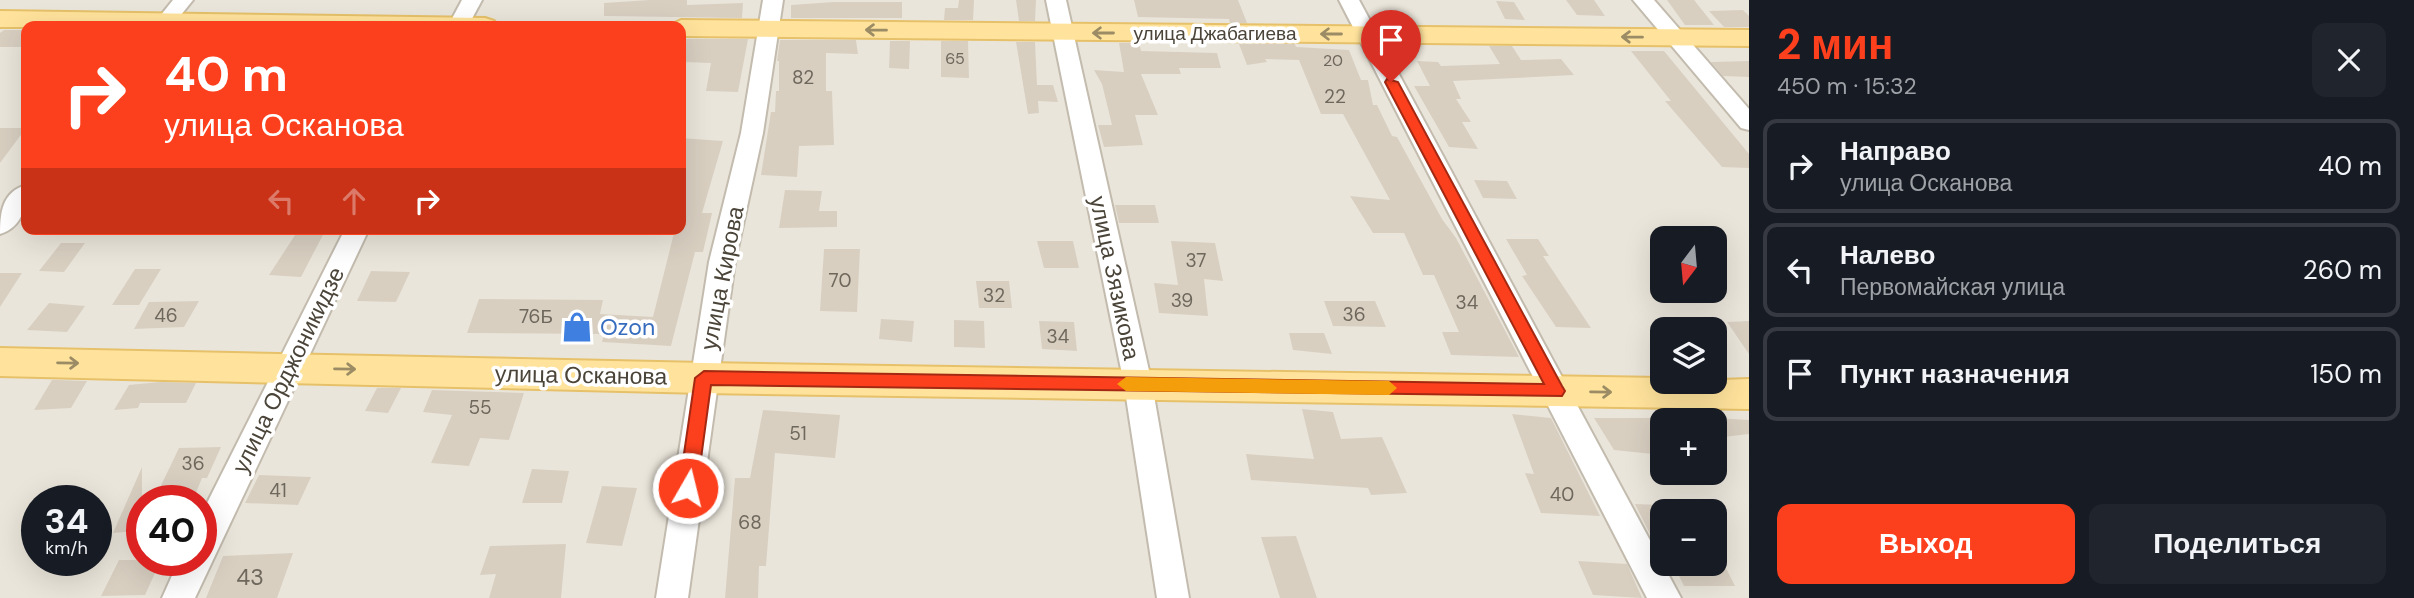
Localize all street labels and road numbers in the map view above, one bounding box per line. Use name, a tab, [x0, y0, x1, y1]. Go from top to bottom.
street label: улица Джабагиева	[1133, 21, 1297, 46]
street label: улица Зязикова	[1083, 193, 1147, 363]
street label: улица Кирова	[693, 203, 751, 352]
street label: улица Орджоникидзе	[225, 262, 351, 478]
street label: улица Осканова	[495, 358, 668, 392]

